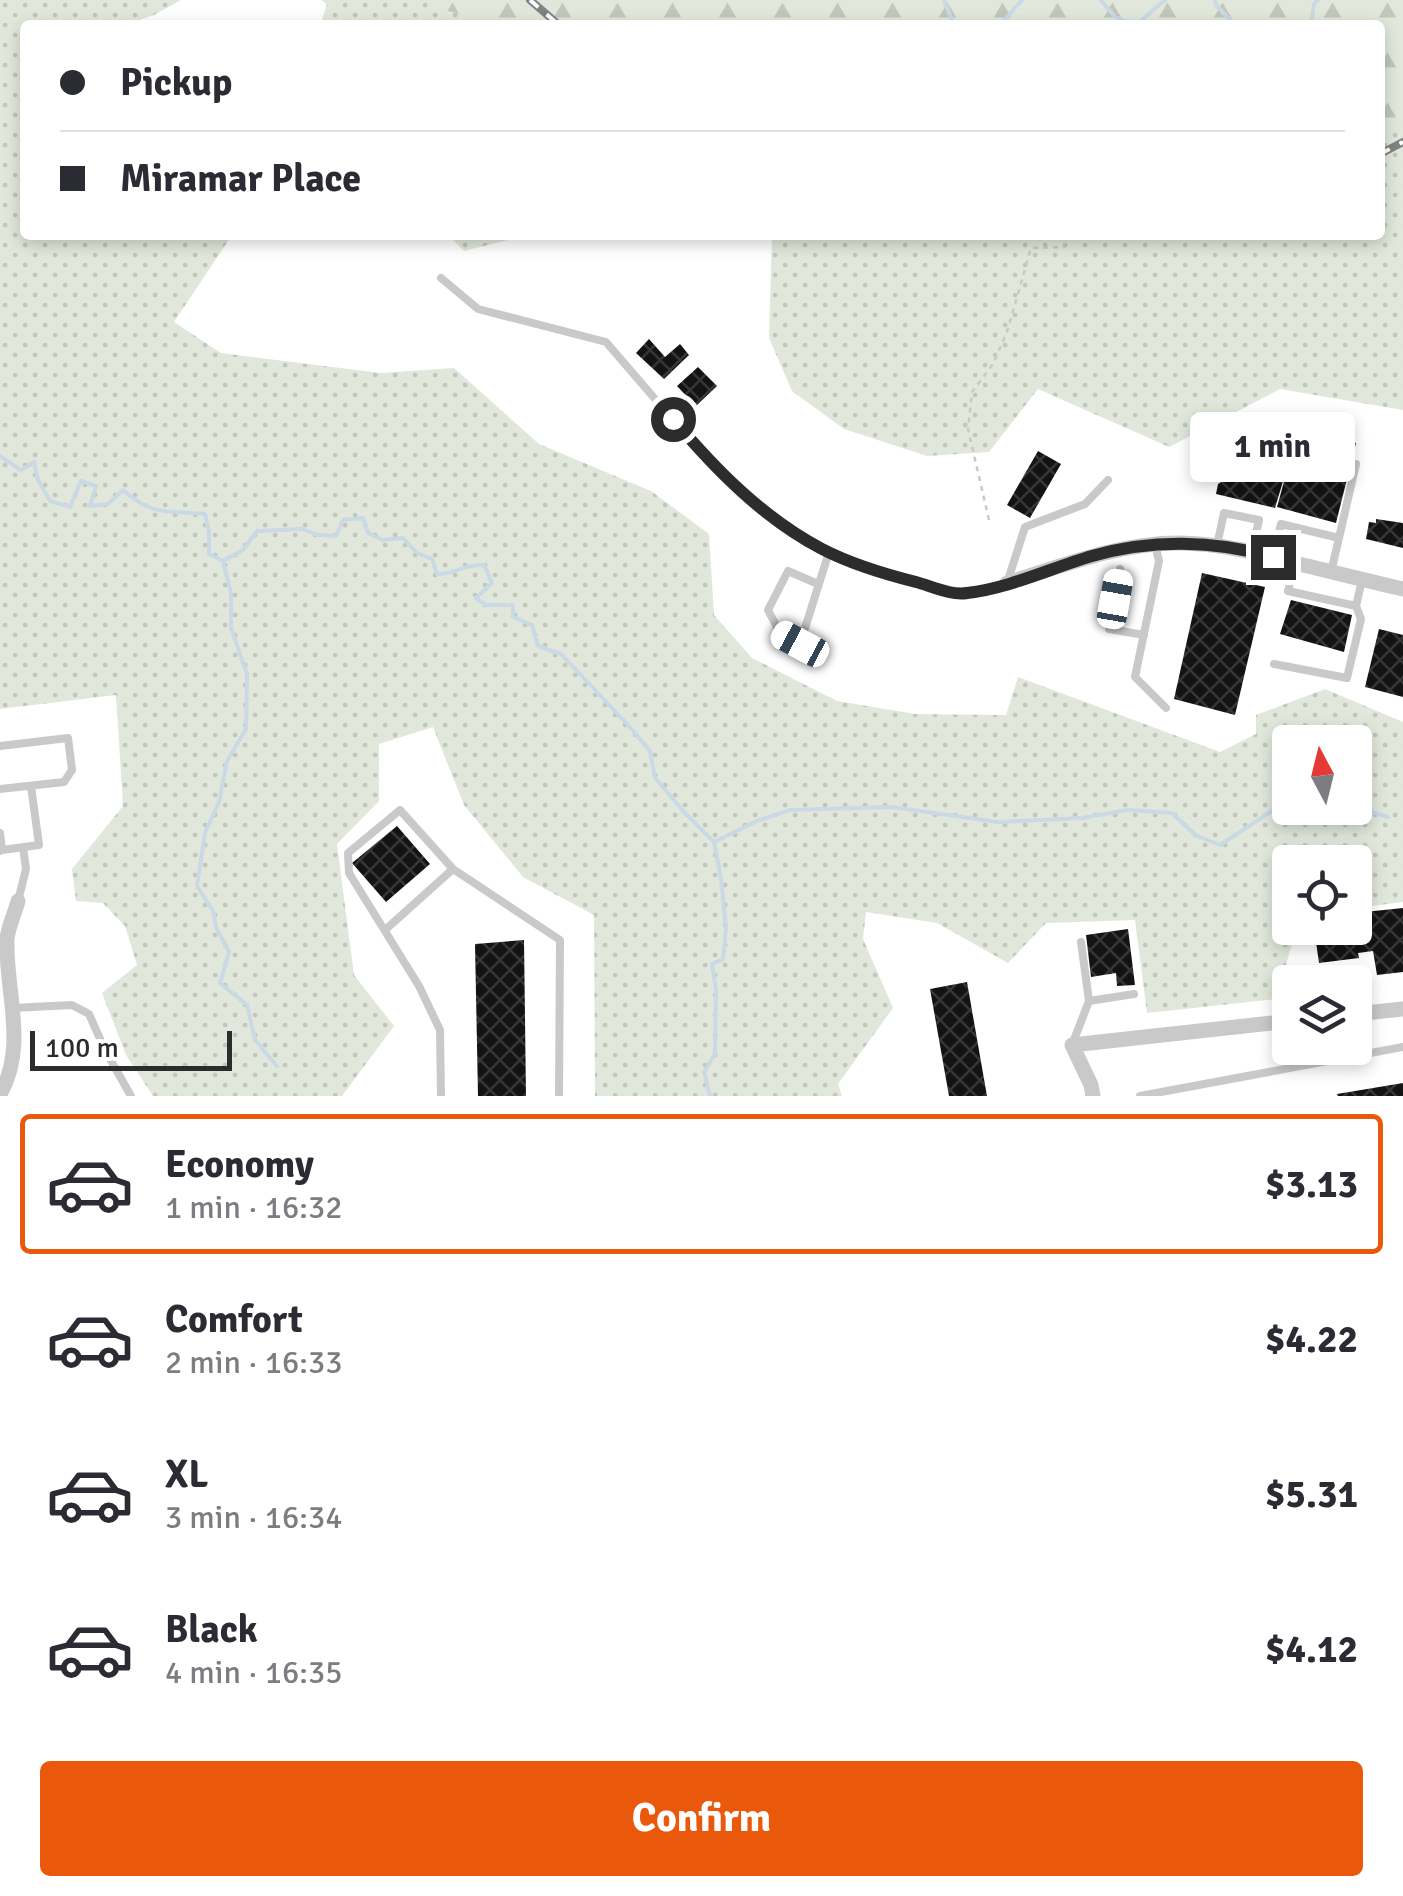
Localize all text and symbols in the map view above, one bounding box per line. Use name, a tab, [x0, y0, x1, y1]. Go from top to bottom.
text: Pickup	[120, 59, 232, 106]
text: Miramar Place	[120, 155, 361, 202]
route start	[651, 397, 696, 442]
callout: 1 min	[1190, 412, 1356, 482]
text: 1 min	[1234, 427, 1311, 466]
route end	[1251, 535, 1296, 580]
car	[1095, 567, 1135, 631]
car	[766, 617, 834, 671]
north arrow	[1272, 725, 1372, 825]
map controls	[1272, 725, 1372, 1065]
button: locate	[1272, 845, 1372, 945]
button: layers	[1272, 965, 1372, 1065]
scale bar	[30, 1026, 232, 1070]
text: 100 m	[45, 1031, 119, 1065]
icon: car	[45, 1139, 135, 1229]
text: Economy	[165, 1141, 314, 1188]
text: $3.13	[1265, 1161, 1358, 1208]
text: 1 min · 16:32	[165, 1188, 343, 1227]
icon: car	[45, 1294, 135, 1384]
text: Comfort	[165, 1296, 303, 1343]
text: $4.22	[1265, 1316, 1358, 1363]
text: 2 min · 16:33	[165, 1343, 343, 1382]
icon: car	[45, 1449, 135, 1539]
text: XL	[165, 1451, 208, 1498]
text: $5.31	[1265, 1471, 1358, 1518]
text: 3 min · 16:34	[165, 1498, 343, 1537]
icon: car	[45, 1604, 135, 1694]
text: Black	[165, 1606, 258, 1653]
text: $4.12	[1265, 1626, 1358, 1673]
text: 4 min · 16:35	[165, 1653, 343, 1692]
button: Confirm	[40, 1761, 1363, 1876]

